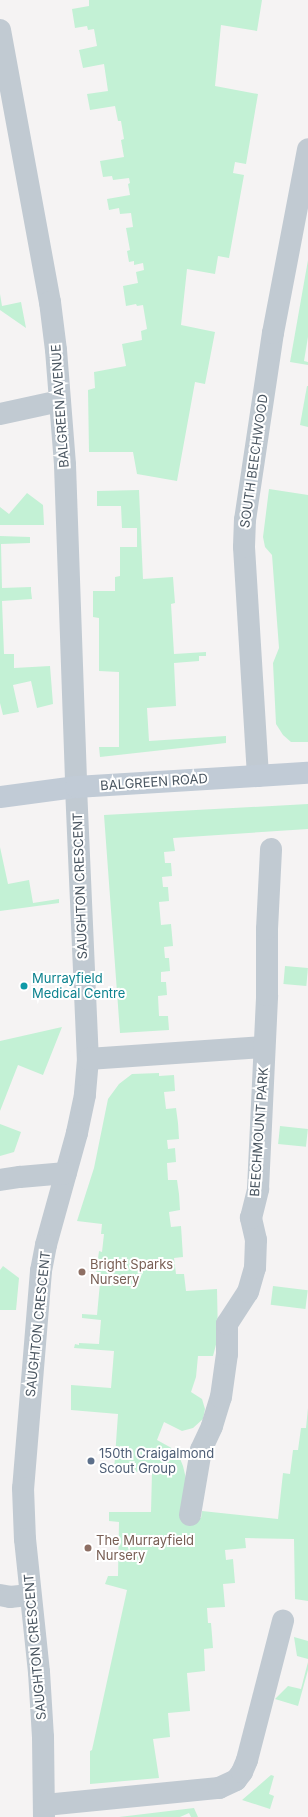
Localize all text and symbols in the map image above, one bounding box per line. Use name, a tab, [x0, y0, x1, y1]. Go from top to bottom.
street label: BALGREEN AVENUE	[48, 344, 72, 468]
street label: SOUTH BEECHWOOD	[237, 393, 271, 529]
street label: BALGREEN ROAD	[100, 770, 208, 794]
street label: SAUGHTON CRESCENT	[70, 812, 90, 960]
place label: Murrayfield Medical Centre	[32, 971, 125, 1002]
marker: Murrayfield Medical Centre	[19, 981, 29, 991]
street label: BEECHMOUNT PARK	[247, 1067, 271, 1197]
street label: SAUGHTON CRESCENT	[23, 1250, 53, 1398]
place label: Bright Sparks Nursery	[90, 1257, 173, 1288]
marker: Bright Sparks Nursery	[77, 1267, 87, 1277]
place label: 150th Craigalmond Scout Group	[99, 1446, 214, 1477]
marker: 150th Craigalmond Scout Group	[86, 1456, 96, 1466]
place label: The Murrayfield Nursery	[96, 1533, 194, 1564]
marker: The Murrayfield Nursery	[83, 1543, 93, 1553]
street label: SAUGHTON CRESCENT	[21, 1573, 49, 1721]

